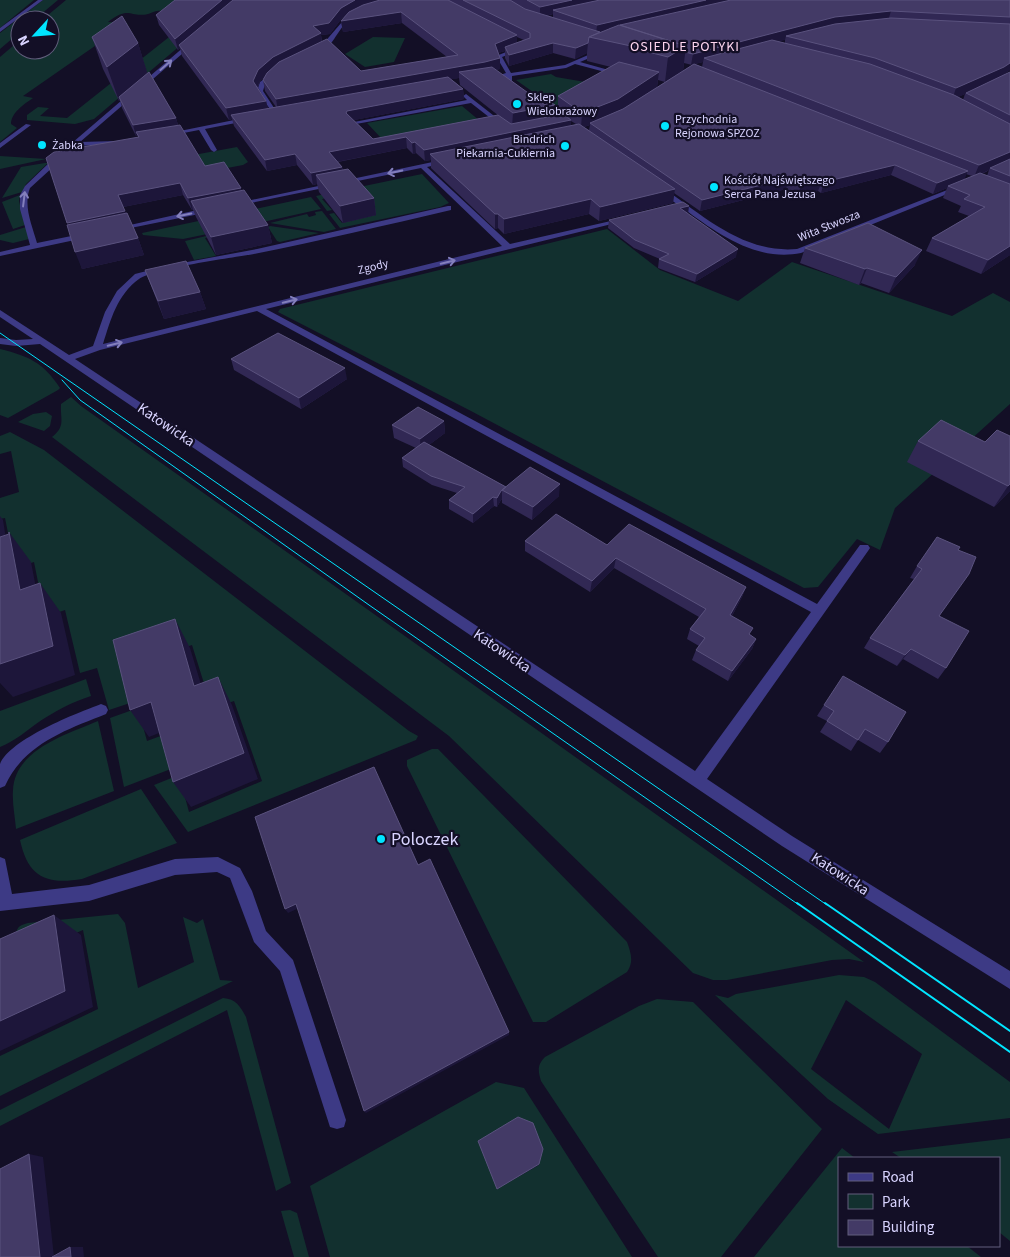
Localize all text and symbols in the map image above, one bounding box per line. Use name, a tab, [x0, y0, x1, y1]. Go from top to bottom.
north arrow	[10, 10, 60, 60]
text: N	[13, 32, 35, 49]
district label: OSIEDLE POTYKI	[630, 37, 740, 57]
one-way arrow	[160, 59, 173, 71]
place label: Sklep Wielobrażowy	[527, 89, 598, 120]
marker: Sklep Wielobrażowy	[511, 98, 523, 110]
place label: Przychodnia Rejonowa SPZOZ	[675, 111, 760, 142]
marker: Przychodnia Rejonowa SPZOZ	[659, 120, 671, 132]
place label: Bindrich Piekarnia-Cukiernia	[456, 131, 555, 162]
place label: Żabka	[52, 137, 83, 154]
marker: Żabka	[36, 139, 48, 151]
marker: Bindrich Piekarnia-Cukiernia	[559, 140, 571, 152]
one-way arrow	[387, 168, 403, 177]
place label: Kościół Najświętszego Serca Pana Jezusa	[724, 172, 835, 203]
marker: Kościół Najświętszego Serca Pana Jezusa	[708, 181, 720, 193]
one-way arrow	[19, 191, 29, 207]
street label: Wita Stwosza	[795, 206, 863, 246]
one-way arrow	[176, 211, 192, 220]
street label: Zgody	[356, 255, 390, 279]
one-way arrow	[439, 256, 455, 266]
one-way arrow	[282, 296, 298, 305]
one-way arrow	[107, 339, 123, 348]
street label: Katowicka	[133, 398, 199, 452]
street label: Katowicka	[469, 624, 535, 678]
place label: Poloczek	[391, 827, 458, 852]
marker: Poloczek	[375, 833, 387, 845]
street label: Katowicka	[807, 847, 873, 901]
legend	[838, 1157, 1000, 1247]
text: Road	[882, 1167, 914, 1188]
text: Park	[882, 1192, 911, 1213]
text: Building	[882, 1217, 935, 1238]

